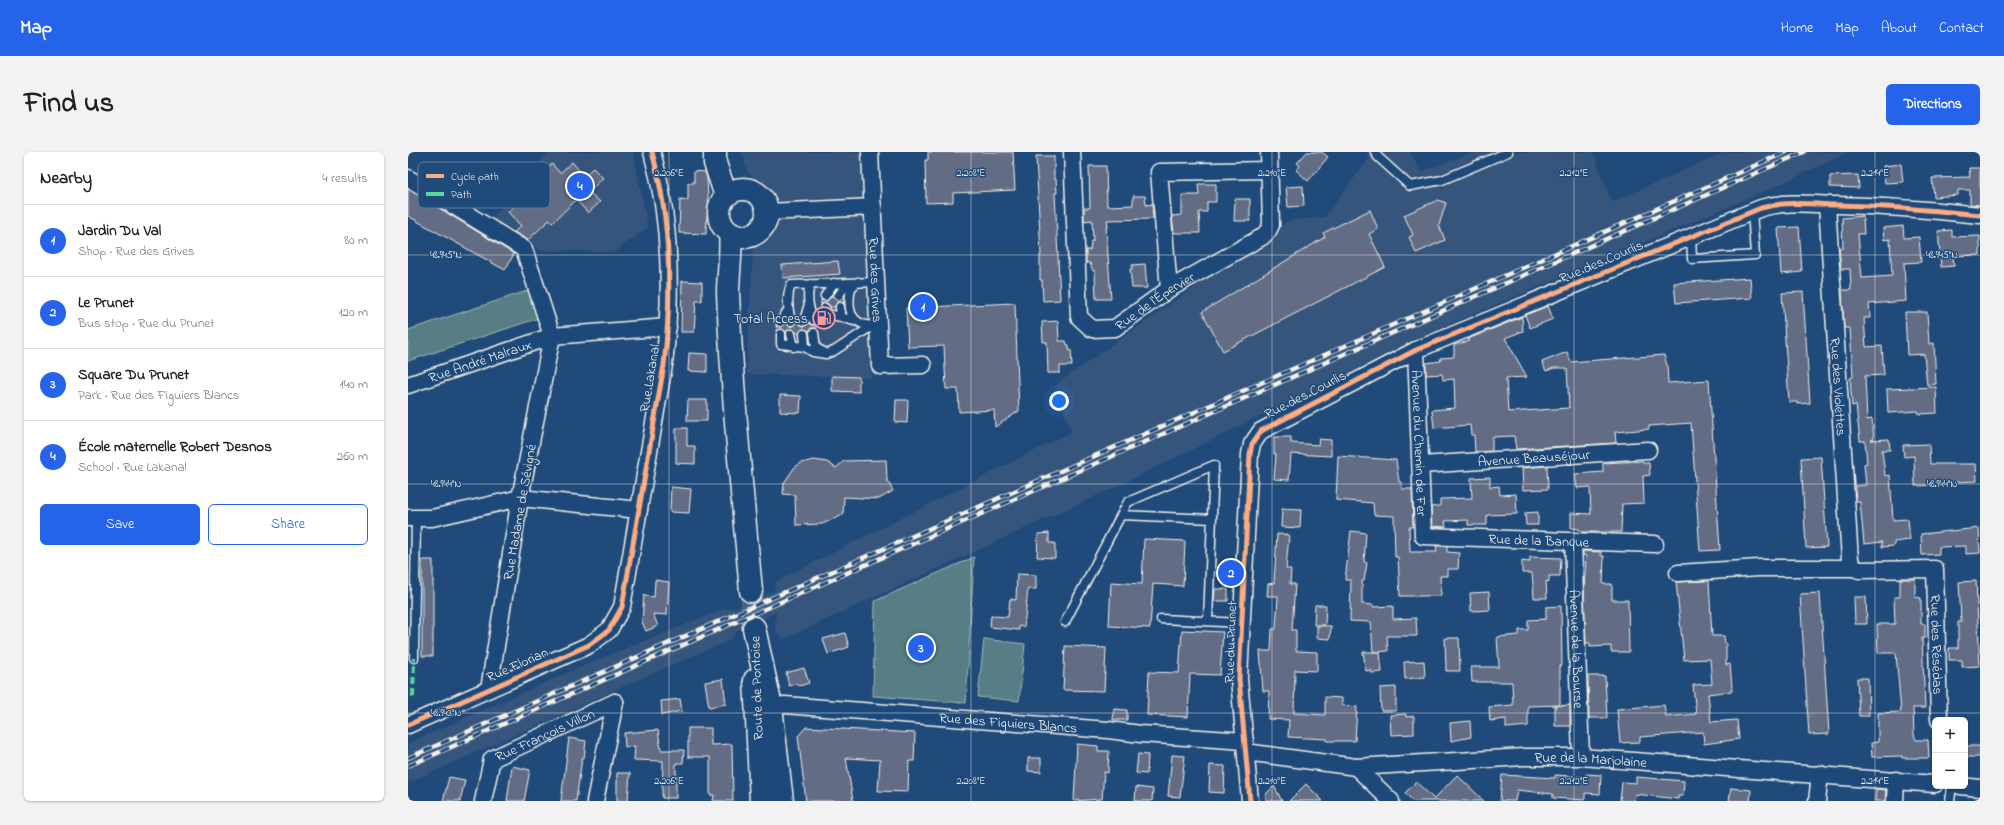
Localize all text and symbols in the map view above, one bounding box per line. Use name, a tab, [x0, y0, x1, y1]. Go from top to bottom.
text: Map	[20, 15, 52, 42]
text: Home	[1781, 18, 1813, 39]
text: Map	[1835, 18, 1859, 39]
text: About	[1881, 18, 1917, 39]
text: Contact	[1939, 18, 1984, 39]
text: Find us	[24, 84, 114, 125]
button: Directions	[1886, 84, 1980, 125]
legend	[418, 162, 550, 208]
text: Nearby	[40, 166, 92, 191]
text: 2.206°E	[654, 166, 684, 181]
text: 2.208°E	[957, 166, 985, 181]
text: 2.210°E	[1258, 166, 1286, 181]
text: 2.212°E	[1560, 166, 1588, 181]
text: 2.214°E	[1861, 166, 1889, 181]
text: 4 results	[322, 169, 368, 188]
text: Cycle path	[451, 169, 499, 186]
pin: 4	[567, 171, 593, 201]
text: Path	[451, 187, 472, 203]
text: Jardin Du Val	[78, 220, 161, 242]
text: 1	[51, 231, 55, 250]
text: 80 m	[344, 231, 368, 250]
street label: Rue des Courlis	[1556, 235, 1647, 290]
street label: Rue des Grives	[862, 237, 887, 323]
text: Shop · Rue des Grives	[78, 242, 195, 261]
text: 48.945°N	[430, 248, 462, 263]
text: 48.945°N	[1926, 248, 1958, 263]
street label: Rue de l'Épervier	[1111, 267, 1200, 337]
text: Le Prunet	[78, 292, 134, 314]
pin: 1	[910, 292, 936, 322]
text: 2	[50, 303, 56, 322]
text: 120 m	[338, 303, 368, 322]
fuel station icon: Total Access	[811, 305, 837, 331]
place label: Total Access	[734, 309, 808, 330]
text: Bus stop · Rue du Prunet	[78, 314, 215, 333]
street label: Rue André Malraux	[426, 335, 535, 389]
street label: Rue des Violettes	[1824, 337, 1851, 437]
street label: Rue Lakanal	[635, 343, 666, 414]
text: Square Du Prunet	[78, 364, 189, 386]
street label: Rue des Courlis	[1261, 366, 1350, 425]
street label: Avenue du Chemin de Fer	[1405, 369, 1431, 517]
text: 3	[50, 375, 56, 394]
text: 140 m	[340, 375, 368, 394]
text: Park · Rue des Figuiers Blancs	[78, 386, 239, 405]
your location	[1049, 391, 1069, 411]
text: École maternelle Robert Desnos	[78, 436, 272, 458]
street label: Rue Madame de Sévigné	[498, 442, 544, 582]
street label: Avenue Beauséjour	[1477, 445, 1591, 473]
text: 4	[50, 447, 56, 466]
text: 260 m	[337, 447, 368, 466]
text: School · Rue Lakanal	[78, 458, 187, 477]
text: 48.944°N	[431, 477, 462, 492]
text: 48.944°N	[1927, 477, 1958, 492]
button: Save	[40, 504, 200, 545]
button: Share	[208, 504, 368, 545]
street label: Rue de la Banque	[1488, 529, 1590, 554]
pin: 2	[1218, 558, 1244, 588]
street label: Avenue de la Bourse	[1563, 589, 1588, 710]
street label: Rue des Résédas	[1924, 594, 1947, 695]
street label: Rue du Prunet	[1220, 600, 1243, 684]
pin: 3	[908, 633, 934, 663]
street label: Route de Pontoise	[745, 635, 770, 741]
street label: Rue Florian	[483, 642, 552, 688]
street label: Rue François Villon	[492, 704, 599, 768]
text: 48.943°N	[431, 706, 462, 721]
street label: Rue des Figuiers Blancs	[938, 708, 1078, 740]
map controls	[1932, 717, 1968, 789]
button: +	[1932, 717, 1968, 753]
street label: Rue de la Marjolaine	[1535, 748, 1648, 774]
button: −	[1932, 753, 1968, 789]
text: 2.206°E	[654, 774, 684, 789]
text: 2.208°E	[957, 774, 985, 789]
text: 2.210°E	[1258, 774, 1286, 789]
text: 2.212°E	[1560, 774, 1588, 789]
text: 2.214°E	[1861, 774, 1889, 789]

